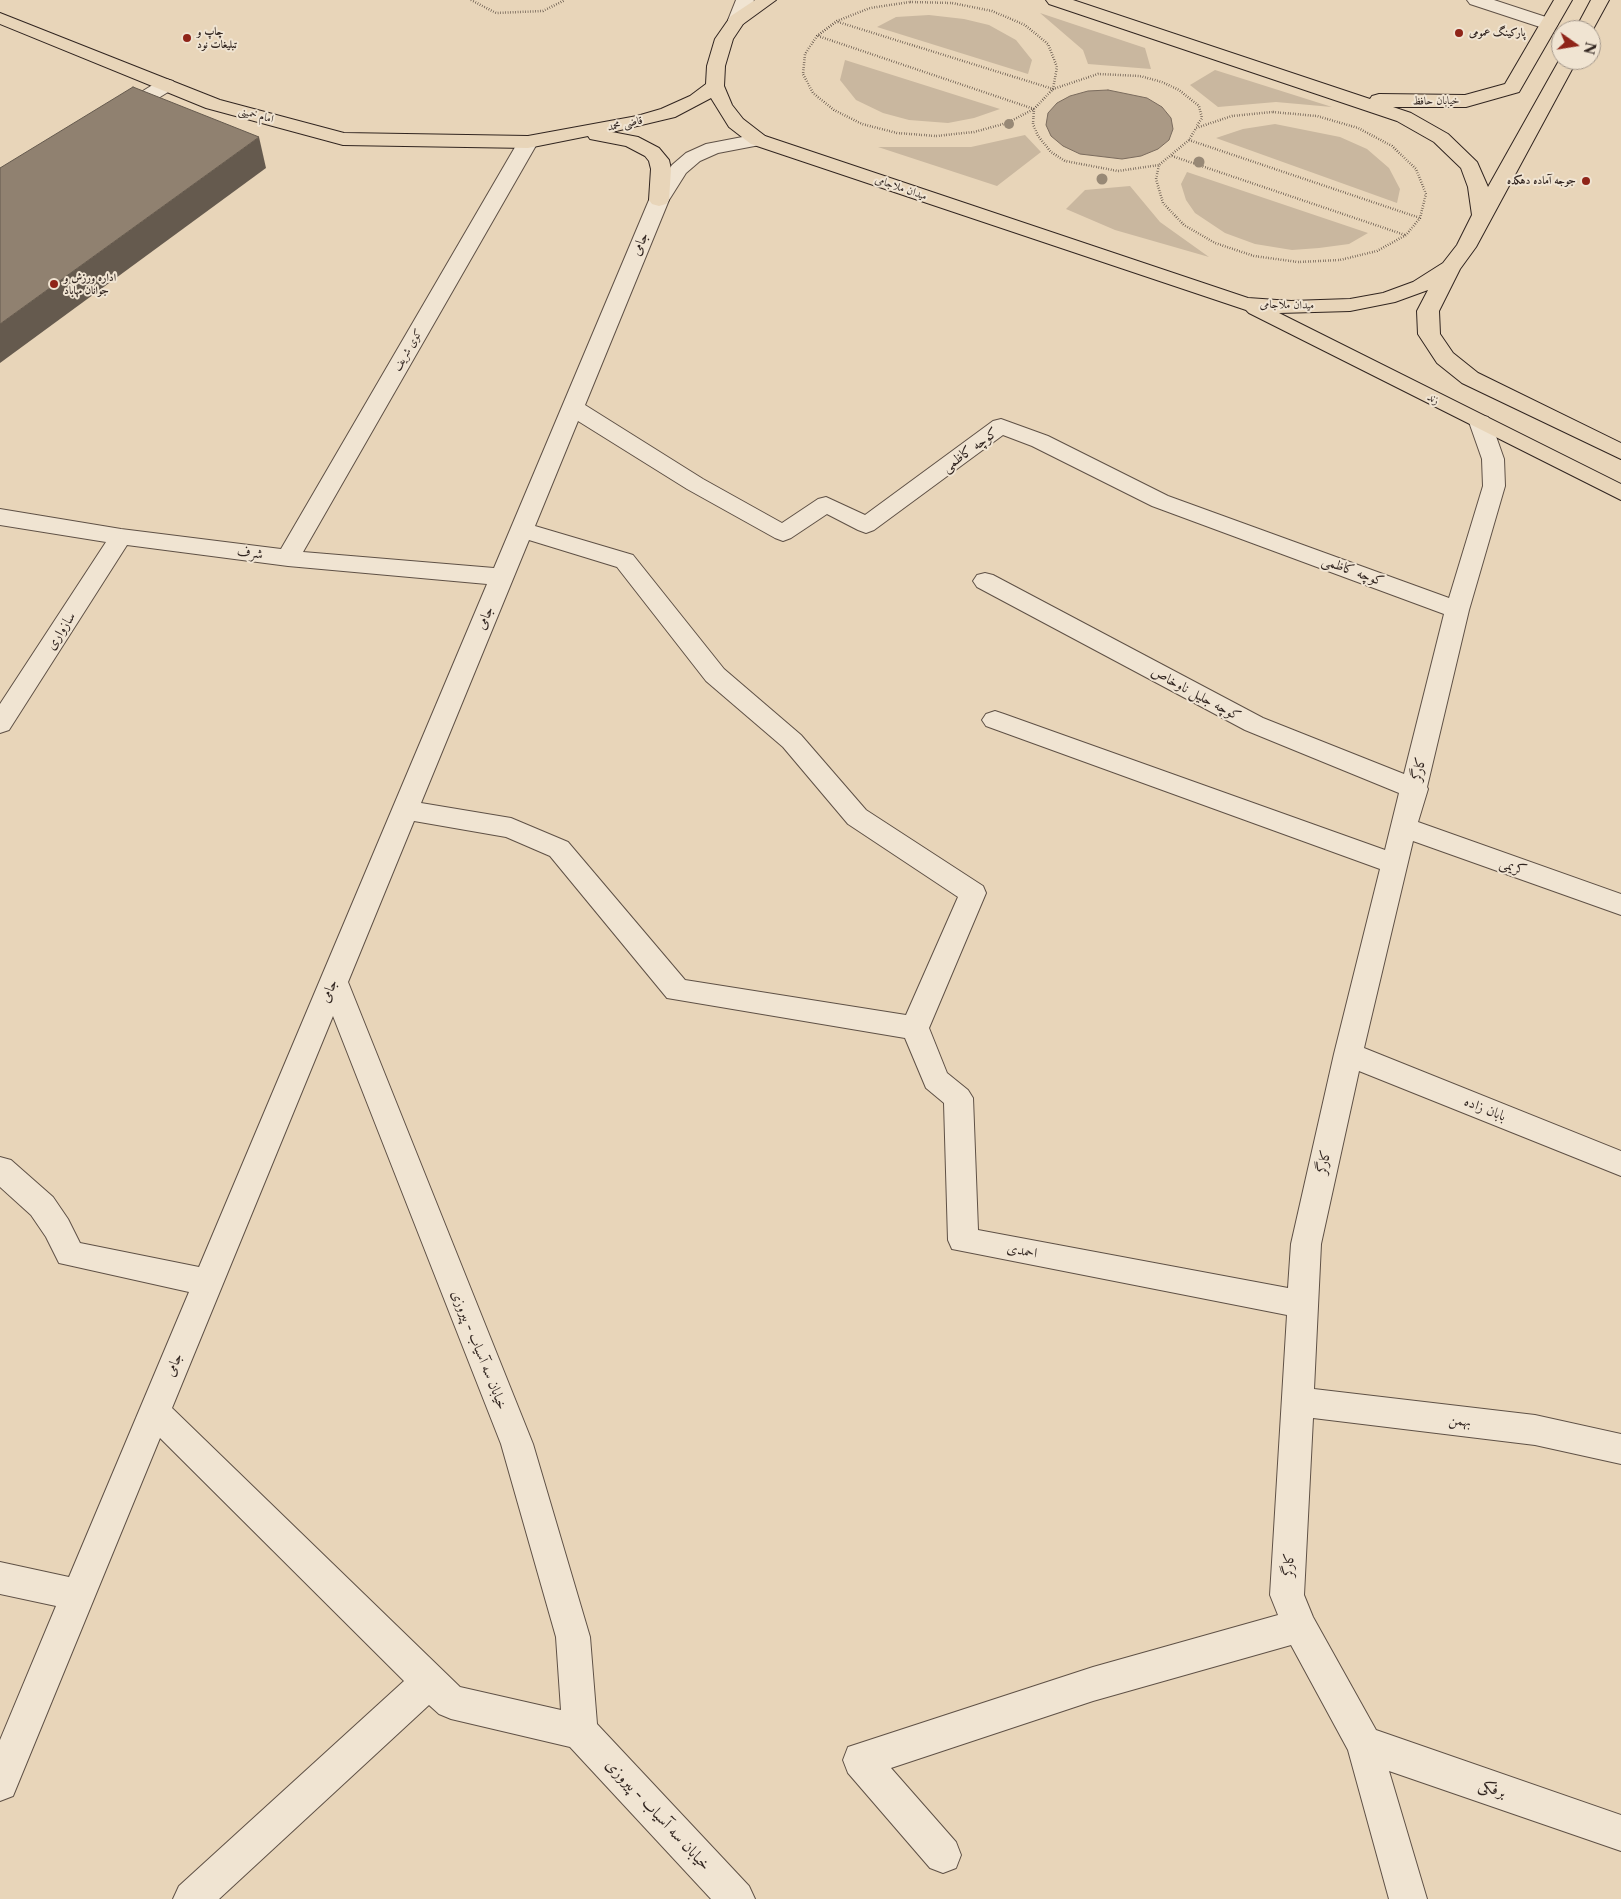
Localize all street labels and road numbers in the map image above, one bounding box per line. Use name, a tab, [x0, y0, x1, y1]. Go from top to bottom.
street label: خیابان حافظ	[1412, 94, 1460, 108]
street label: امام خمینی	[237, 104, 275, 126]
street label: قاضی محمد	[606, 114, 644, 134]
street label: میدان ملاجامی	[873, 173, 929, 203]
street label: جامی	[628, 230, 652, 258]
street label: میدان ملاجامی	[1260, 298, 1314, 312]
street label: کوی شریف	[391, 326, 425, 374]
street label: زند	[1425, 390, 1441, 408]
street label: کوچه کاظمی	[939, 424, 1001, 476]
street label: شرف	[236, 543, 264, 563]
street label: کوچه کاظمی	[1320, 552, 1386, 590]
street label: جامی	[473, 604, 497, 632]
street label: سازواری	[43, 609, 79, 653]
street label: کوچه جلیل ناوخاص	[1148, 663, 1244, 725]
street label: کارگر	[1408, 755, 1430, 783]
street label: کریمی	[1497, 854, 1529, 880]
street label: جامی	[317, 977, 341, 1005]
street label: بابان زاده	[1462, 1093, 1508, 1125]
street label: کارگر	[1313, 1148, 1335, 1176]
street label: احمدی	[1005, 1240, 1039, 1262]
street label: خیابان سه آسیاب - پیروزی	[447, 1288, 511, 1412]
street label: جامی	[162, 1351, 186, 1379]
street label: بهمن	[1448, 1411, 1472, 1431]
street label: کارگر	[1280, 1553, 1298, 1577]
street label: خیابان سه آسیاب - پیروزی	[601, 1755, 715, 1875]
street label: برفکی	[1476, 1775, 1508, 1803]

